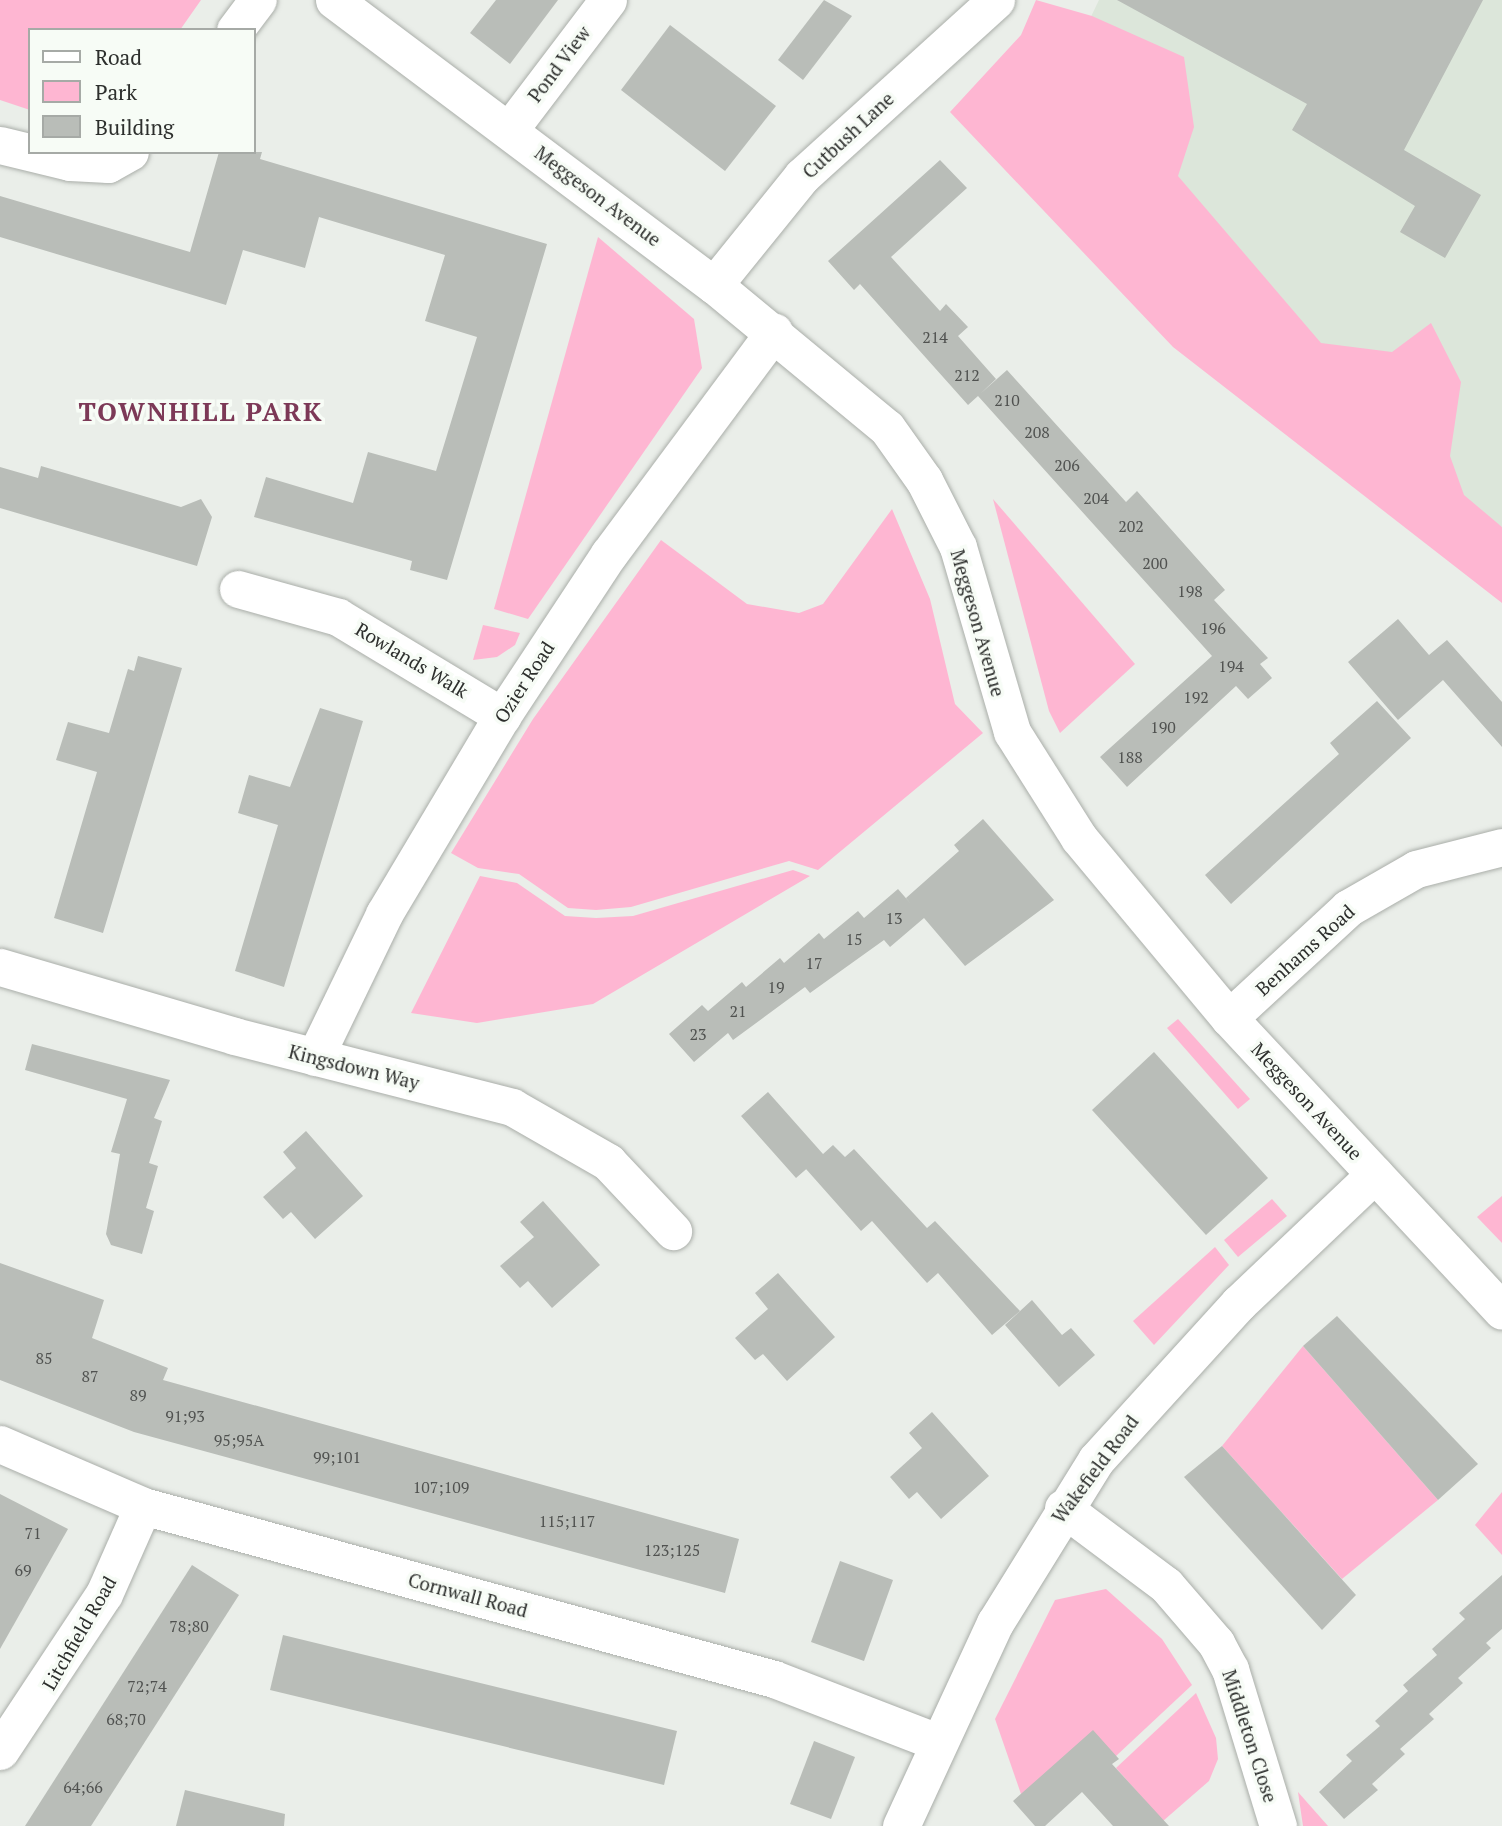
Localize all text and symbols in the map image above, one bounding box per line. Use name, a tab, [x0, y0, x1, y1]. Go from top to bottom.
street label: Pond View	[523, 21, 595, 107]
legend	[28, 28, 256, 154]
text: Road	[95, 43, 142, 71]
text: Park	[95, 78, 137, 106]
street label: Cutbush Lane	[798, 87, 898, 183]
text: Building	[95, 113, 174, 141]
street label: Meggeson Avenue	[530, 141, 666, 251]
house number: 214	[922, 327, 948, 347]
house number: 212	[954, 365, 980, 385]
house number: 210	[994, 390, 1020, 410]
district label: TOWNHILL PARK	[80, 396, 322, 428]
house number: 208	[1024, 422, 1050, 442]
house number: 206	[1054, 455, 1080, 475]
house number: 204	[1083, 488, 1109, 508]
house number: 202	[1118, 516, 1144, 536]
street label: Meggeson Avenue	[946, 547, 1010, 699]
house number: 200	[1142, 553, 1168, 573]
house number: 198	[1177, 581, 1203, 601]
street label: Rowlands Walk	[351, 617, 473, 703]
house number: 196	[1200, 618, 1226, 638]
street label: Ozier Road	[489, 637, 559, 727]
house number: 194	[1218, 656, 1244, 676]
house number: 192	[1183, 687, 1209, 707]
house number: 190	[1150, 717, 1176, 737]
house number: 188	[1117, 747, 1143, 767]
street label: Benhams Road	[1251, 900, 1359, 1000]
house number: 13	[885, 908, 903, 928]
house number: 15	[845, 929, 863, 949]
house number: 17	[805, 953, 823, 973]
house number: 19	[767, 977, 785, 997]
house number: 21	[729, 1001, 747, 1021]
house number: 23	[689, 1024, 707, 1044]
street label: Meggeson Avenue	[1247, 1037, 1367, 1165]
street label: Kingsdown Way	[286, 1040, 422, 1094]
house number: 85	[35, 1348, 53, 1368]
house number: 87	[81, 1366, 99, 1386]
house number: 89	[129, 1385, 147, 1405]
house number: 91;93	[165, 1406, 205, 1426]
street label: Wakefield Road	[1047, 1410, 1143, 1528]
house number: 95;95A	[214, 1430, 264, 1450]
house number: 99;101	[313, 1447, 361, 1467]
house number: 107;109	[413, 1477, 469, 1497]
house number: 115;117	[539, 1511, 595, 1531]
house number: 71	[24, 1523, 42, 1543]
house number: 123;125	[644, 1540, 700, 1560]
house number: 69	[14, 1560, 32, 1580]
street label: Cornwall Road	[406, 1568, 530, 1622]
street label: Litchfield Road	[37, 1572, 121, 1694]
house number: 78;80	[169, 1616, 209, 1636]
street label: Middleton Close	[1218, 1667, 1282, 1805]
house number: 72;74	[127, 1676, 167, 1696]
house number: 68;70	[106, 1709, 146, 1729]
house number: 64;66	[63, 1777, 103, 1797]

